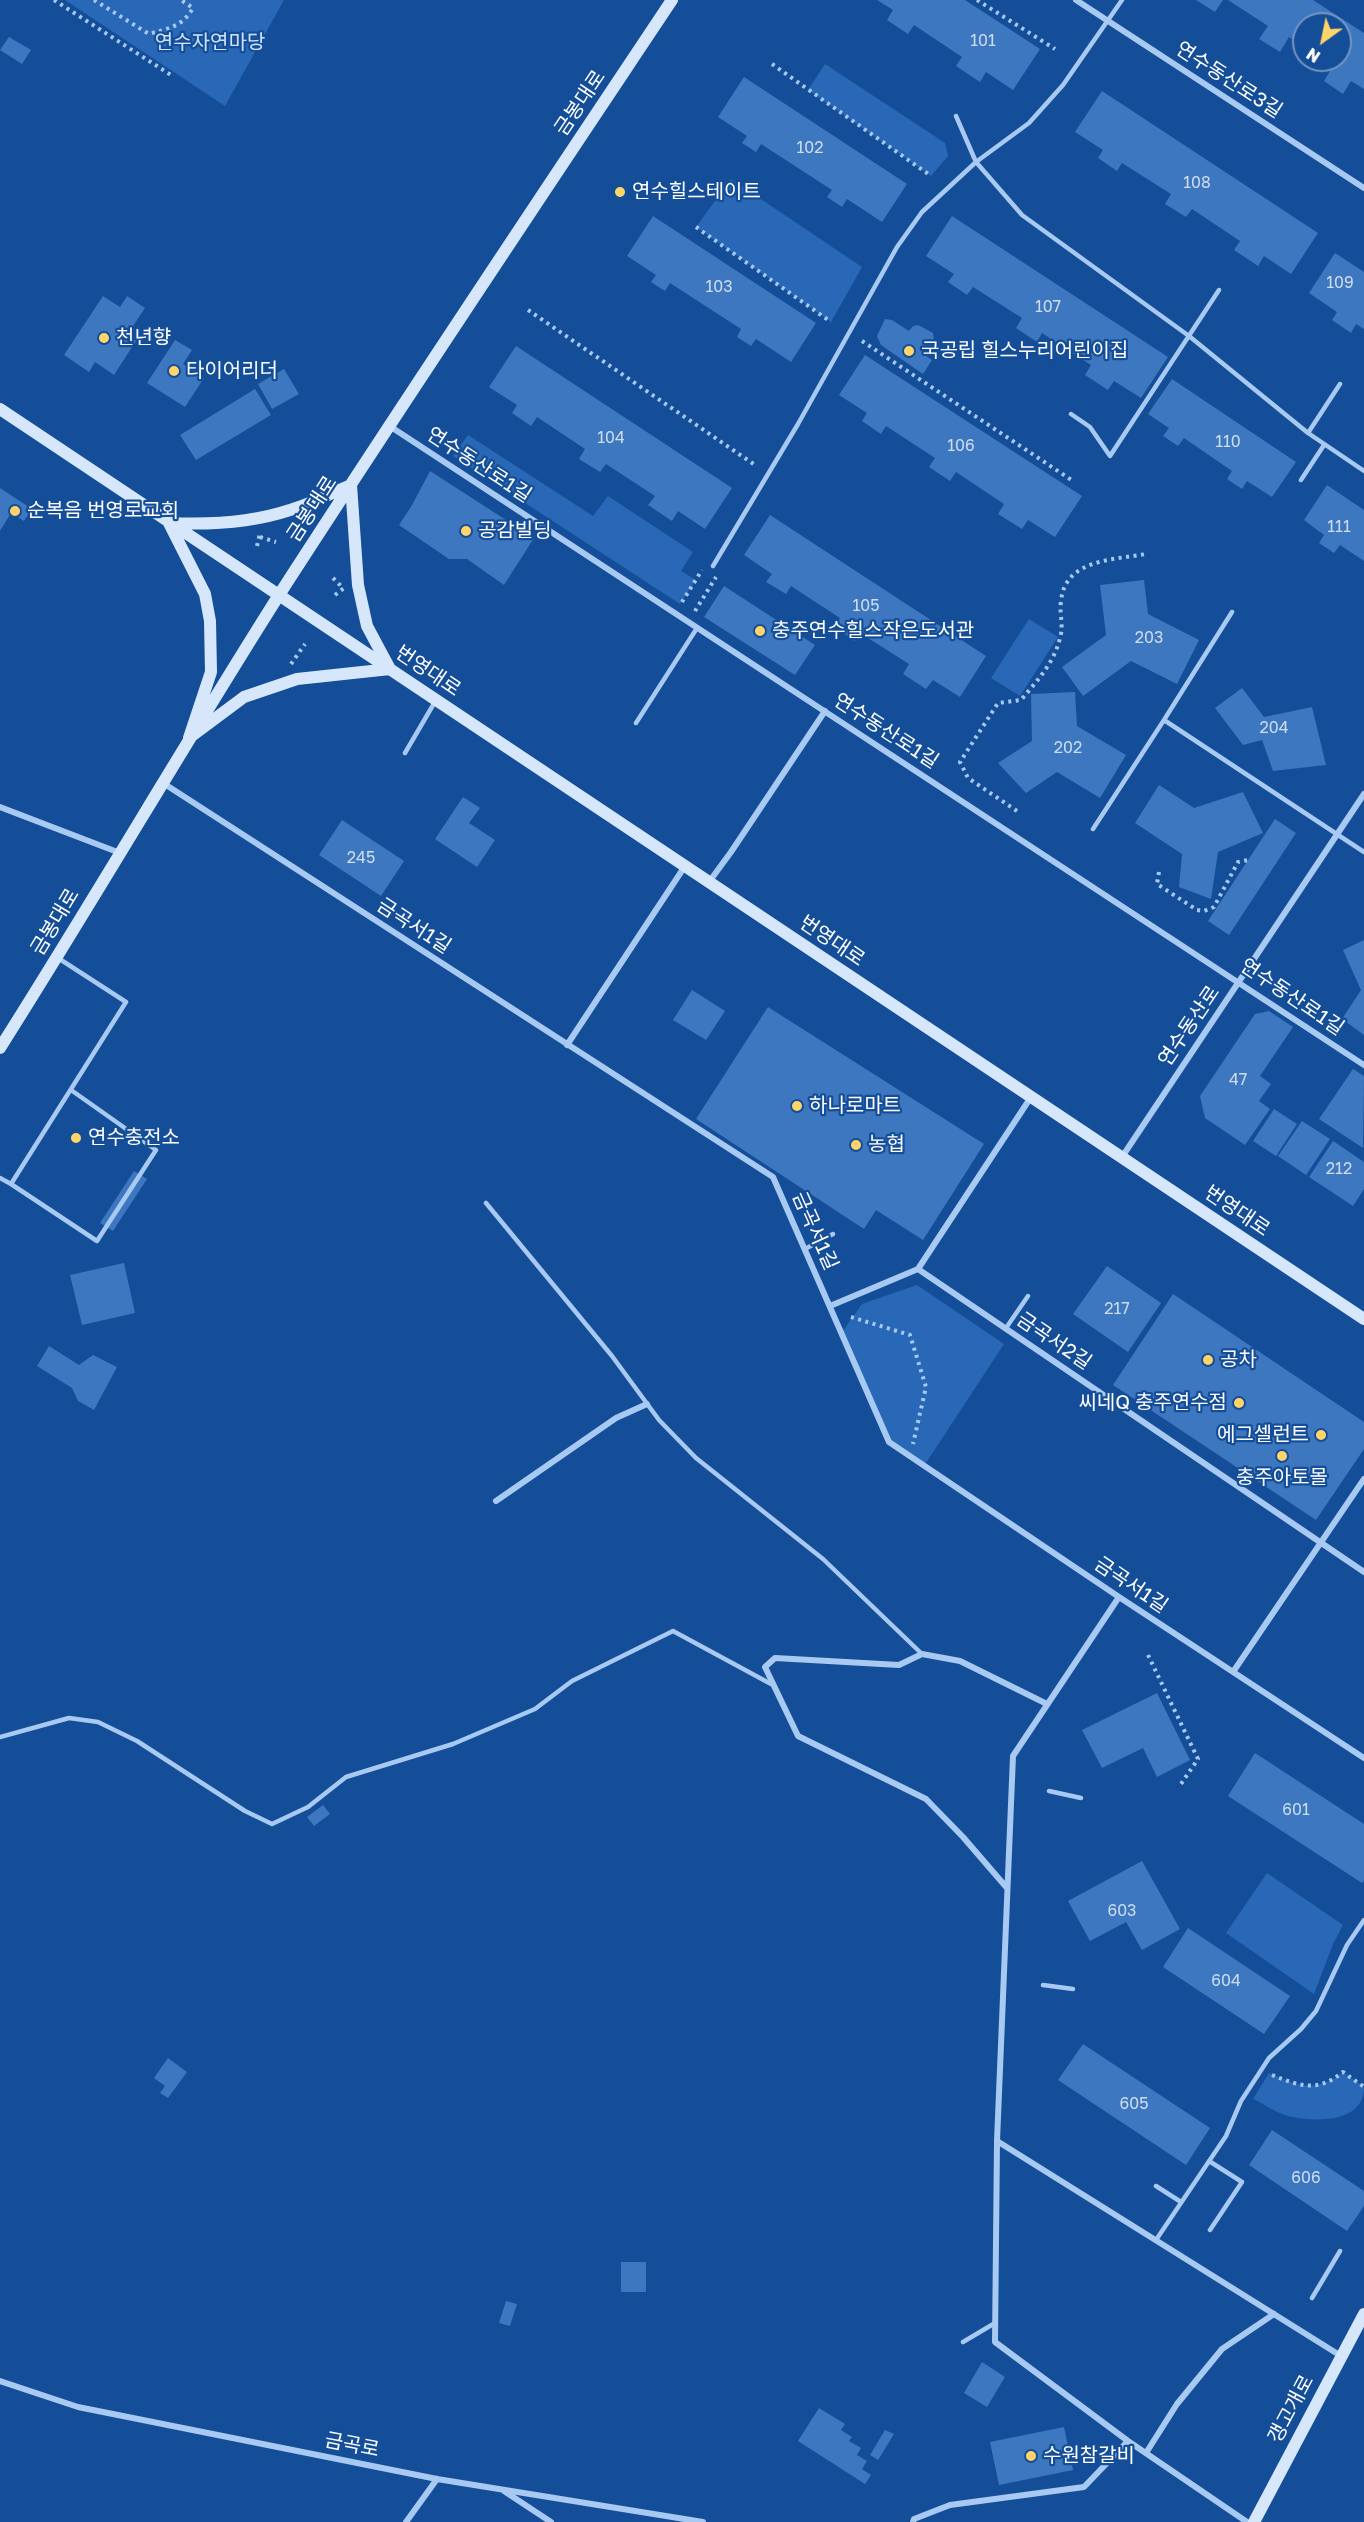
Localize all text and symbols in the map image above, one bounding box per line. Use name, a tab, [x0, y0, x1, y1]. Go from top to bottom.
north arrow	[1292, 12, 1352, 72]
park label: 연수자연마당	[155, 31, 265, 55]
house number: 101	[970, 31, 996, 51]
street label: 연수동산로3길	[1171, 37, 1287, 123]
text: N	[1303, 44, 1324, 67]
street label: 금봉대로	[549, 66, 611, 140]
house number: 102	[797, 138, 823, 158]
house number: 108	[1183, 173, 1211, 193]
place label: 연수힐스테이트	[632, 180, 761, 204]
marker: 연수힐스테이트	[613, 185, 627, 199]
house number: 109	[1326, 273, 1354, 293]
house number: 103	[705, 277, 733, 297]
house number: 107	[1035, 297, 1061, 317]
place label: 천년향	[116, 326, 171, 350]
marker: 천년향	[97, 331, 111, 345]
place label: 국공립 힐스누리어린이집	[921, 339, 1128, 363]
marker: 국공립 힐스누리어린이집	[902, 344, 916, 358]
place label: 타이어리더	[186, 359, 278, 383]
marker: 타이어리더	[167, 364, 181, 378]
street label: 연수동산로1길	[422, 422, 536, 508]
house number: 104	[597, 428, 625, 448]
house number: 110	[1215, 432, 1241, 452]
house number: 106	[947, 436, 975, 456]
street label: 금봉대로	[282, 472, 342, 546]
place label: 순복음 번영로교회	[27, 499, 179, 523]
marker: 순복음 번영로교회	[8, 504, 22, 518]
house number: 111	[1327, 517, 1351, 537]
place label: 공감빌딩	[478, 519, 552, 543]
marker: 공감빌딩	[459, 524, 473, 538]
house number: 105	[853, 596, 879, 616]
place label: 충주연수힐스작은도서관	[772, 619, 974, 643]
marker: 충주연수힐스작은도서관	[753, 624, 767, 638]
house number: 203	[1135, 628, 1163, 648]
street label: 번영대로	[391, 640, 465, 702]
street label: 연수동산로1길	[829, 688, 943, 774]
house number: 204	[1260, 718, 1288, 738]
house number: 202	[1054, 738, 1082, 758]
house number: 245	[347, 848, 375, 868]
street label: 금봉대로	[26, 884, 84, 960]
street label: 금곡서1길	[373, 893, 455, 959]
street label: 번영대로	[795, 910, 869, 972]
street label: 연수동산로1길	[1236, 953, 1348, 1041]
street label: 연수동산로	[1153, 981, 1225, 1071]
house number: 47	[1229, 1070, 1247, 1090]
place label: 하나로마트	[809, 1094, 901, 1118]
marker: 하나로마트	[790, 1099, 804, 1113]
place label: 연수충전소	[88, 1126, 180, 1150]
marker: 연수충전소	[69, 1131, 83, 1145]
place label: 농협	[868, 1133, 905, 1157]
marker: 농협	[849, 1138, 863, 1152]
house number: 212	[1326, 1159, 1352, 1179]
street label: 번영대로	[1200, 1180, 1274, 1242]
street label: 금곡서1길	[787, 1188, 843, 1274]
house number: 217	[1104, 1299, 1130, 1319]
street label: 금곡서2길	[1012, 1307, 1096, 1375]
place label: 공차	[1220, 1348, 1257, 1372]
marker: 공차	[1201, 1353, 1215, 1367]
place label: 씨네Q 충주연수점	[1078, 1391, 1227, 1415]
marker: 씨네Q 충주연수점	[1232, 1396, 1246, 1410]
place label: 에그셀런트	[1217, 1423, 1309, 1447]
marker: 에그셀런트	[1314, 1428, 1328, 1442]
marker: 충주아토몰	[1275, 1449, 1289, 1463]
place label: 충주아토몰	[1236, 1466, 1328, 1490]
street label: 금곡서1길	[1090, 1552, 1172, 1618]
house number: 601	[1282, 1800, 1310, 1820]
house number: 603	[1108, 1901, 1136, 1921]
house number: 604	[1211, 1971, 1241, 1991]
house number: 605	[1120, 2094, 1148, 2114]
house number: 606	[1291, 2168, 1321, 2188]
street label: 갱고개로	[1263, 2371, 1319, 2447]
street label: 금곡로	[323, 2428, 381, 2462]
place label: 수원참갈비	[1043, 2444, 1135, 2468]
marker: 수원참갈비	[1024, 2449, 1038, 2463]

